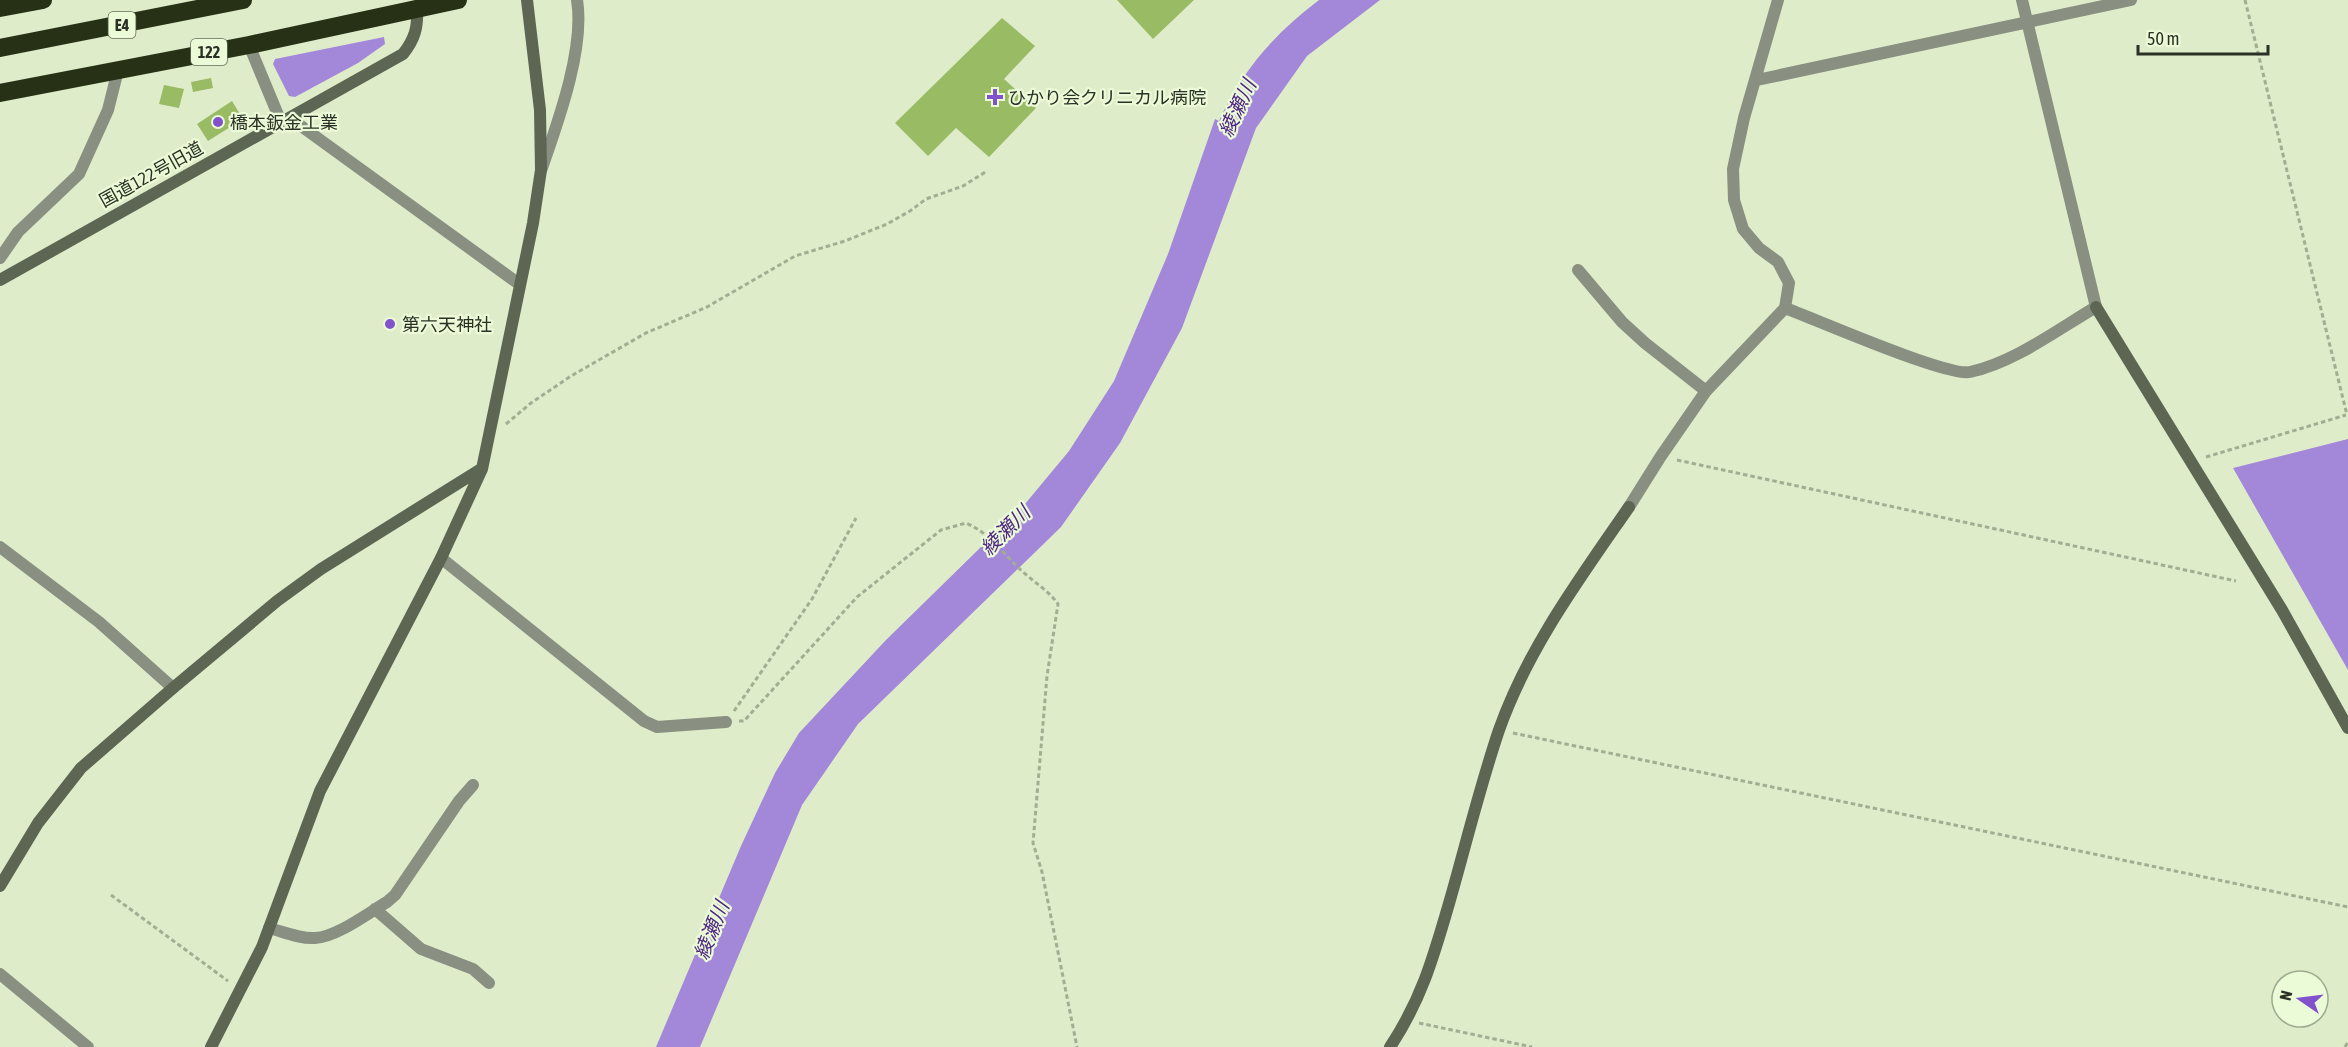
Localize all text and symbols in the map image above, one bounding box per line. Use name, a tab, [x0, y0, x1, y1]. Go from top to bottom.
road number: E4	[108, 12, 136, 38]
scale bar	[2138, 18, 2268, 56]
text: 50 m	[2147, 28, 2179, 49]
road number: 122	[191, 39, 227, 65]
water label: 綾瀬川	[1214, 74, 1261, 140]
place label: ひかり会クリニカル病院	[1008, 87, 1206, 108]
marker: ひかり会クリニカル病院	[986, 88, 1004, 106]
place label: 橋本鈑金工業	[230, 112, 338, 133]
marker: 橋本鈑金工業	[211, 115, 225, 129]
street label: 国道122号旧道	[95, 137, 207, 211]
place label: 第六天神社	[402, 314, 492, 335]
marker: 第六天神社	[383, 317, 397, 331]
water label: 綾瀬川	[976, 499, 1036, 559]
water label: 綾瀬川	[689, 896, 734, 962]
north arrow	[2270, 969, 2330, 1029]
text: N	[2276, 989, 2295, 1002]

